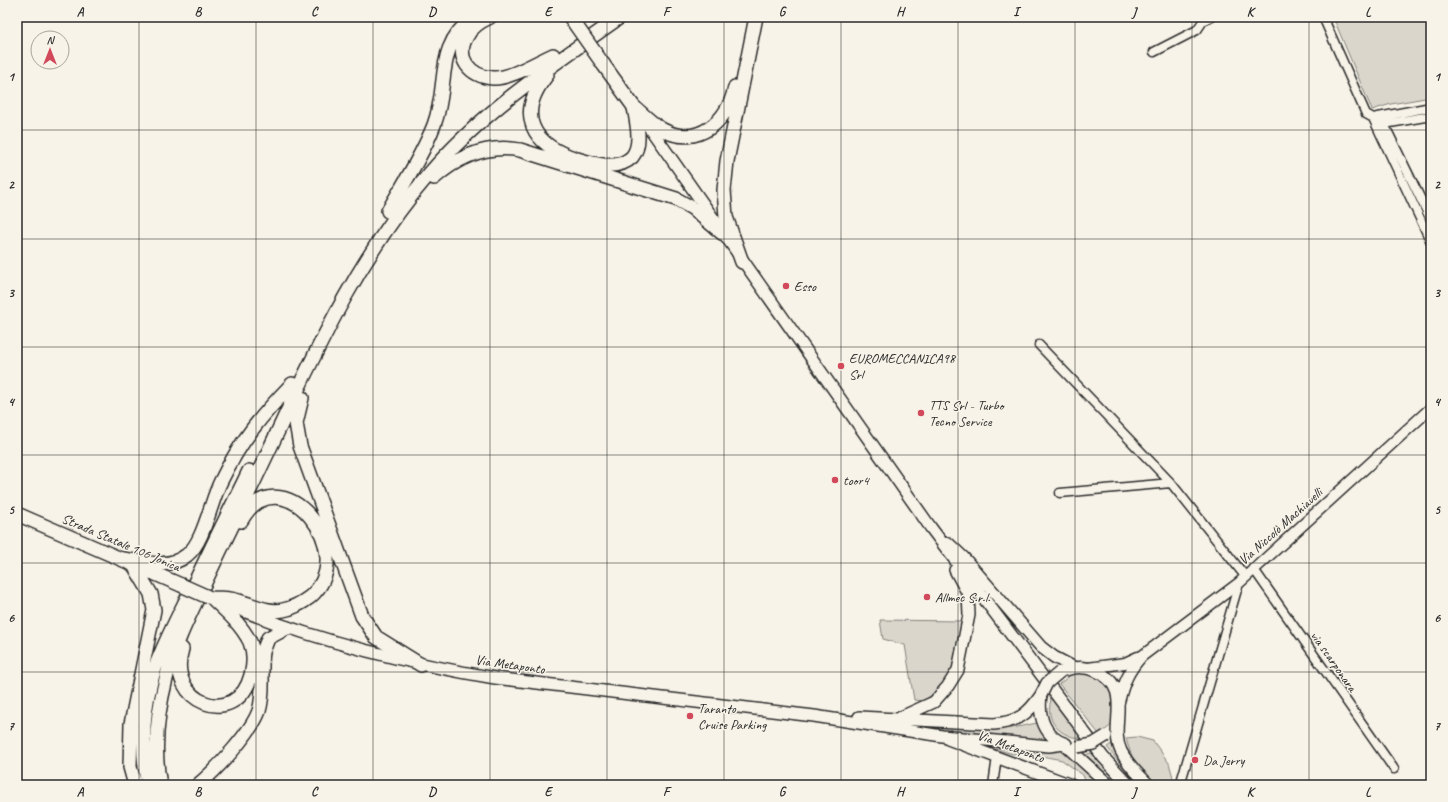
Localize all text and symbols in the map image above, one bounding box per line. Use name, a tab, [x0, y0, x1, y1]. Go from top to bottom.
text: A	[77, 4, 85, 20]
text: B	[195, 4, 203, 20]
text: C	[311, 4, 319, 20]
text: D	[428, 4, 437, 20]
text: E	[545, 4, 554, 20]
text: F	[663, 4, 672, 20]
text: G	[779, 4, 787, 20]
text: H	[896, 4, 906, 20]
text: I	[1013, 4, 1022, 20]
text: J	[1131, 4, 1138, 20]
text: K	[1247, 4, 1257, 20]
text: L	[1365, 4, 1372, 20]
north arrow	[30, 30, 70, 70]
text: N	[47, 33, 56, 47]
text: 1	[8, 69, 16, 85]
text: 1	[1434, 69, 1442, 85]
text: 2	[8, 177, 15, 193]
text: 2	[1434, 177, 1441, 193]
place label: Esso	[794, 278, 817, 295]
marker: Esso	[781, 281, 791, 291]
text: 3	[8, 285, 15, 301]
text: 3	[1434, 285, 1441, 301]
place label: EUROMECCANICA98 Srl	[849, 350, 957, 383]
marker: EUROMECCANICA98 Srl	[836, 361, 846, 371]
text: 4	[8, 394, 16, 410]
text: 4	[1434, 394, 1442, 410]
place label: TTS Srl - Turbo Tecno Service	[929, 397, 1006, 430]
marker: TTS Srl - Turbo Tecno Service	[916, 408, 926, 418]
place label: toor4	[843, 472, 871, 489]
marker: toor4	[830, 475, 840, 485]
street label: Via Niccolò Machiavelli	[1235, 483, 1328, 569]
text: 5	[8, 502, 15, 518]
text: 5	[1434, 502, 1441, 518]
street label: Strada Statale 106 Jonica	[59, 510, 184, 576]
place label: Allmec S.r.l.	[935, 589, 990, 606]
marker: Allmec S.r.l.	[922, 592, 932, 602]
text: 6	[8, 610, 15, 626]
text: 6	[1434, 610, 1441, 626]
street label: via scarponara	[1307, 628, 1361, 696]
street label: Via Metaponto	[474, 651, 547, 678]
place label: Taranto Cruise Parking	[698, 700, 767, 733]
marker: Taranto Cruise Parking	[685, 711, 695, 721]
text: 7	[8, 718, 15, 734]
text: 7	[1434, 718, 1441, 734]
street label: Via Metaponto	[975, 727, 1048, 767]
place label: Da Jerry	[1203, 752, 1246, 769]
marker: Da Jerry	[1190, 755, 1200, 765]
text: A	[77, 784, 85, 800]
text: B	[195, 784, 203, 800]
text: C	[311, 784, 319, 800]
text: D	[428, 784, 437, 800]
text: E	[545, 784, 554, 800]
text: F	[663, 784, 672, 800]
text: G	[779, 784, 787, 800]
text: H	[896, 784, 906, 800]
text: I	[1013, 784, 1022, 800]
text: J	[1131, 784, 1138, 800]
text: K	[1247, 784, 1257, 800]
text: L	[1365, 784, 1372, 800]

